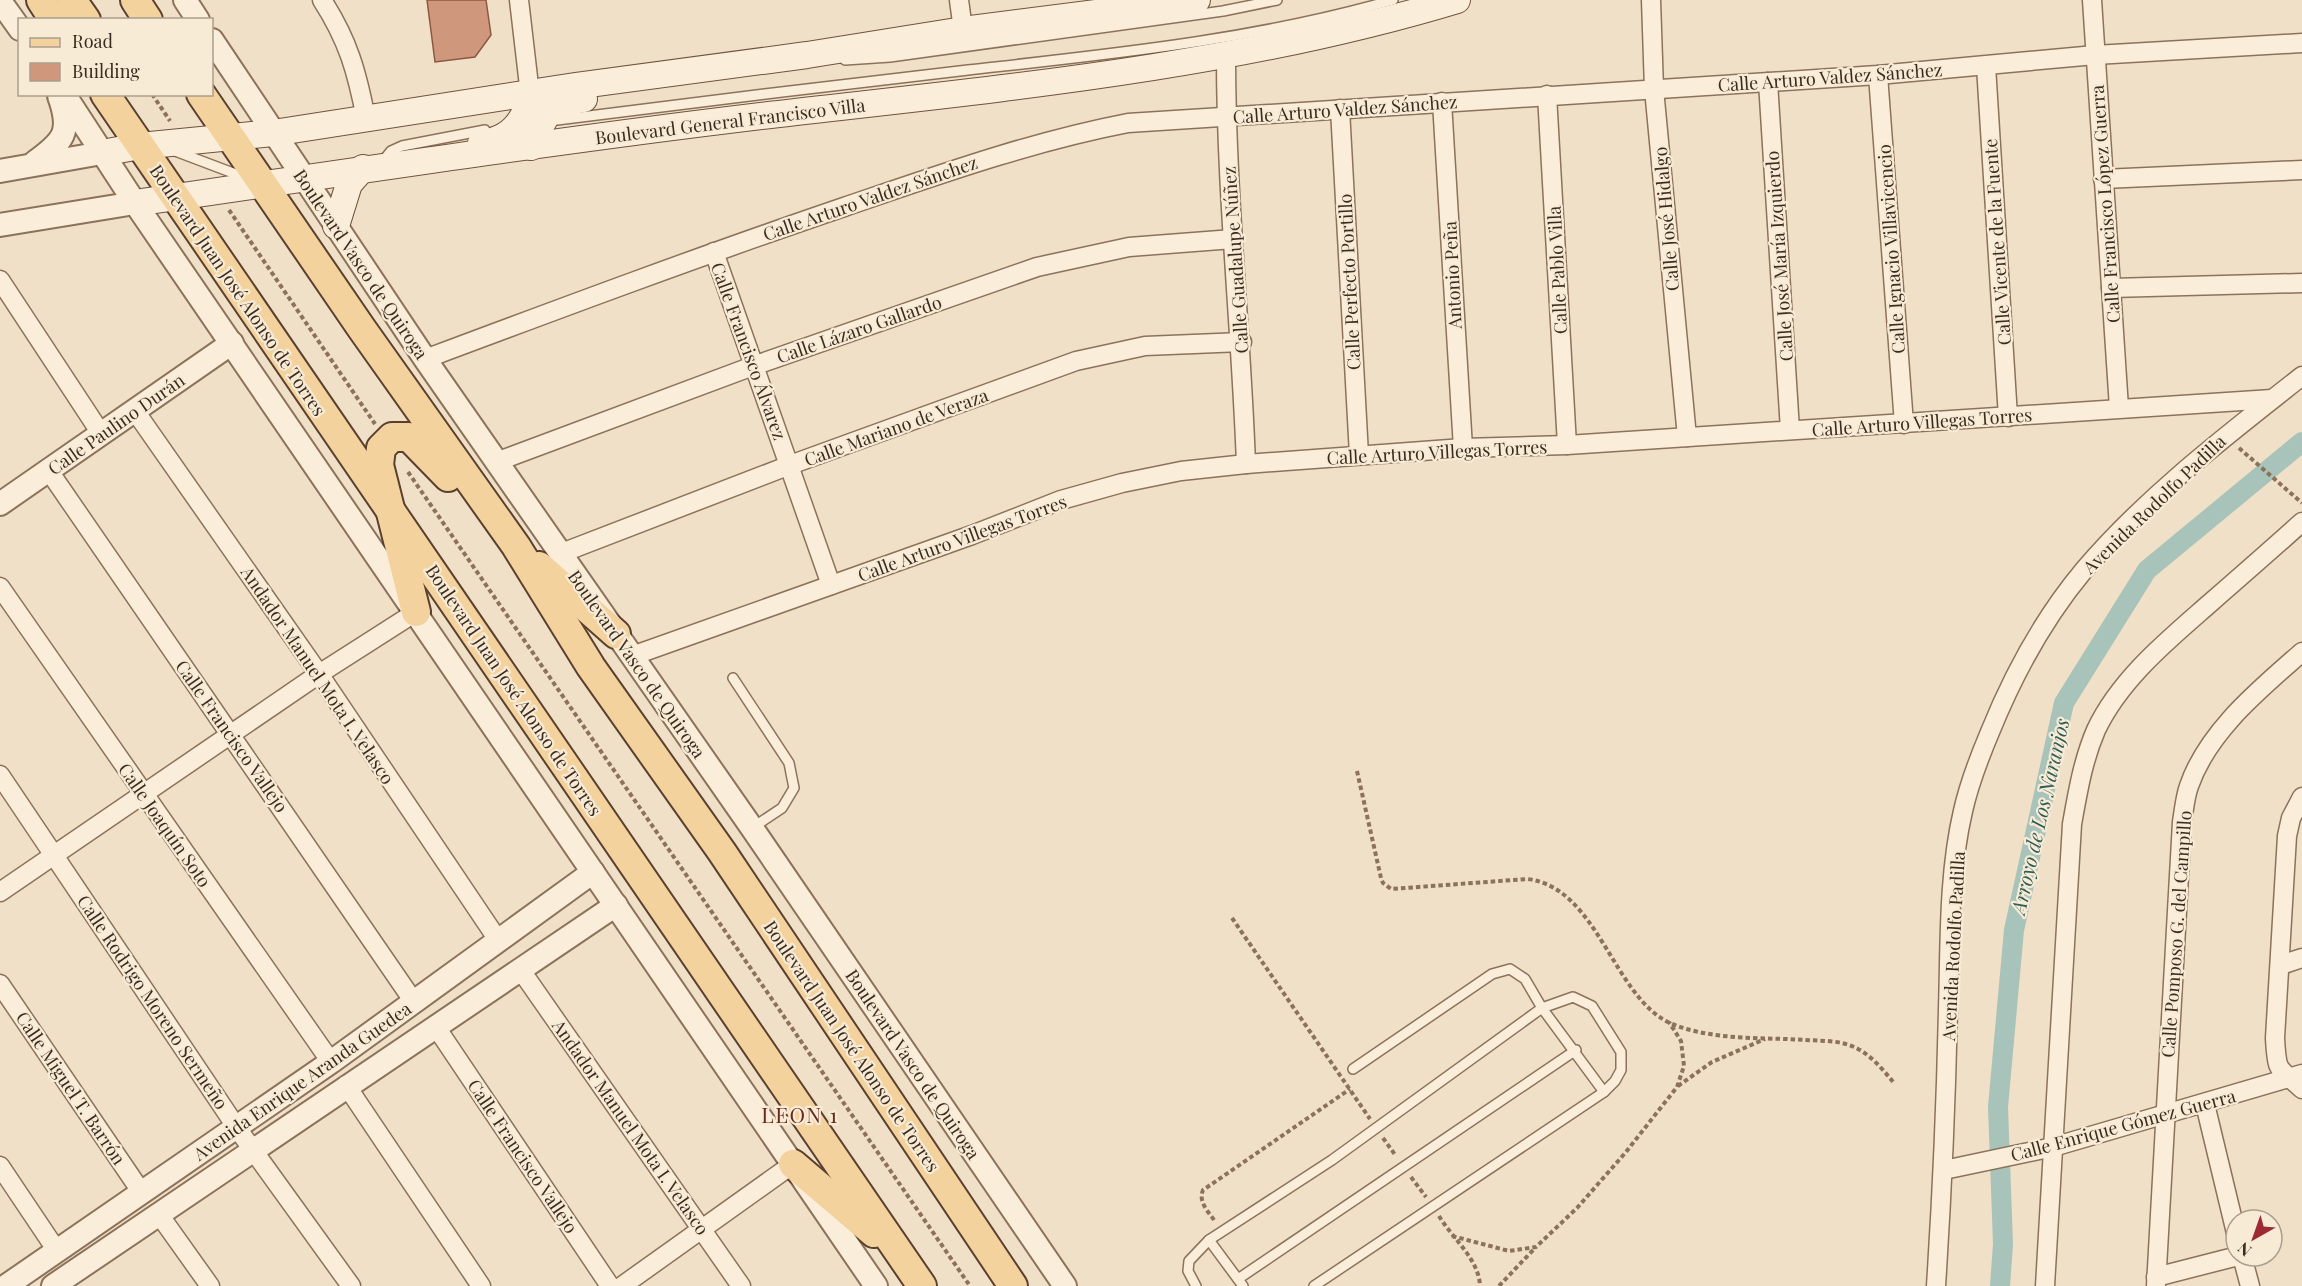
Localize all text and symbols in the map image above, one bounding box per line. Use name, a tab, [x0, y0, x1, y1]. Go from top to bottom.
legend	[18, 18, 213, 96]
text: Road	[72, 29, 113, 53]
street label: Calle Arturo Valdez Sánchez	[1717, 57, 1943, 97]
text: Building	[72, 59, 140, 83]
street label: Calle Francisco López Guerra	[2085, 84, 2125, 324]
street label: Calle Arturo Valdez Sánchez	[1232, 89, 1458, 129]
street label: Boulevard General Francisco Villa	[594, 93, 866, 149]
street label: Calle Vicente de la Fuente	[1978, 138, 2016, 346]
street label: Calle Ignacio Villavicencio	[1872, 143, 1910, 354]
street label: Calle José Hidalgo	[1648, 146, 1684, 292]
street label: Calle Arturo Valdez Sánchez	[760, 150, 980, 246]
street label: Calle José María Izquierdo	[1760, 150, 1798, 362]
street label: Boulevard Juan José Alonso de Torres	[145, 160, 331, 420]
street label: Boulevard Vasco de Quiroga	[288, 164, 434, 364]
street label: Calle Guadalupe Núñez	[1216, 166, 1254, 354]
street label: Calle Perfecto Portillo	[1332, 193, 1366, 371]
street label: Calle Pablo Villa	[1542, 205, 1572, 335]
street label: Antonio Peña	[1437, 220, 1467, 330]
street label: Calle Francisco Álvarez	[706, 259, 792, 443]
street label: Calle Lázaro Gallardo	[773, 289, 945, 368]
street label: Calle Paulino Durán	[43, 368, 189, 480]
street label: Calle Mariano de Veraza	[801, 382, 991, 471]
street label: Calle Arturo Villegas Torres	[1811, 402, 2033, 442]
street label: Avenida Rodolfo Padilla	[2077, 429, 2231, 579]
street label: Calle Arturo Villegas Torres	[1326, 434, 1548, 470]
street label: Calle Arturo Villegas Torres	[854, 489, 1070, 587]
street label: Boulevard Juan José Alonso de Torres	[421, 560, 607, 820]
street label: Andador Manuel Mota I. Velasco	[235, 561, 400, 789]
street label: Boulevard Vasco de Quiroga	[563, 565, 711, 763]
street label: Calle Francisco Vallejo	[170, 655, 294, 817]
water label: Arroyo de Los Naranjos	[2003, 715, 2075, 918]
street label: Calle Joaquín Soto	[113, 758, 217, 892]
street label: Calle Pomposo G. del Campillo	[2155, 809, 2197, 1058]
street label: Avenida Rodolfo Padilla	[1936, 850, 1970, 1042]
street label: Calle Rodrigo Moreno Sermeño	[72, 890, 234, 1114]
street label: Boulevard Juan José Alonso de Torres	[759, 916, 945, 1176]
street label: Boulevard Vasco de Quiroga	[840, 964, 986, 1164]
street label: Avenida Enrique Aranda Guedea	[187, 996, 416, 1166]
street label: Calle Miguel T. Barrón	[11, 1007, 131, 1170]
street label: Andador Manuel Mota I. Velasco	[547, 1014, 715, 1240]
street label: Calle Francisco Vallejo	[463, 1074, 584, 1238]
street label: Calle Enrique Gómez Guerra	[2008, 1083, 2238, 1167]
district label: LEON 1	[761, 1100, 839, 1128]
north arrow	[2224, 1208, 2284, 1268]
text: N	[2233, 1238, 2255, 1262]

